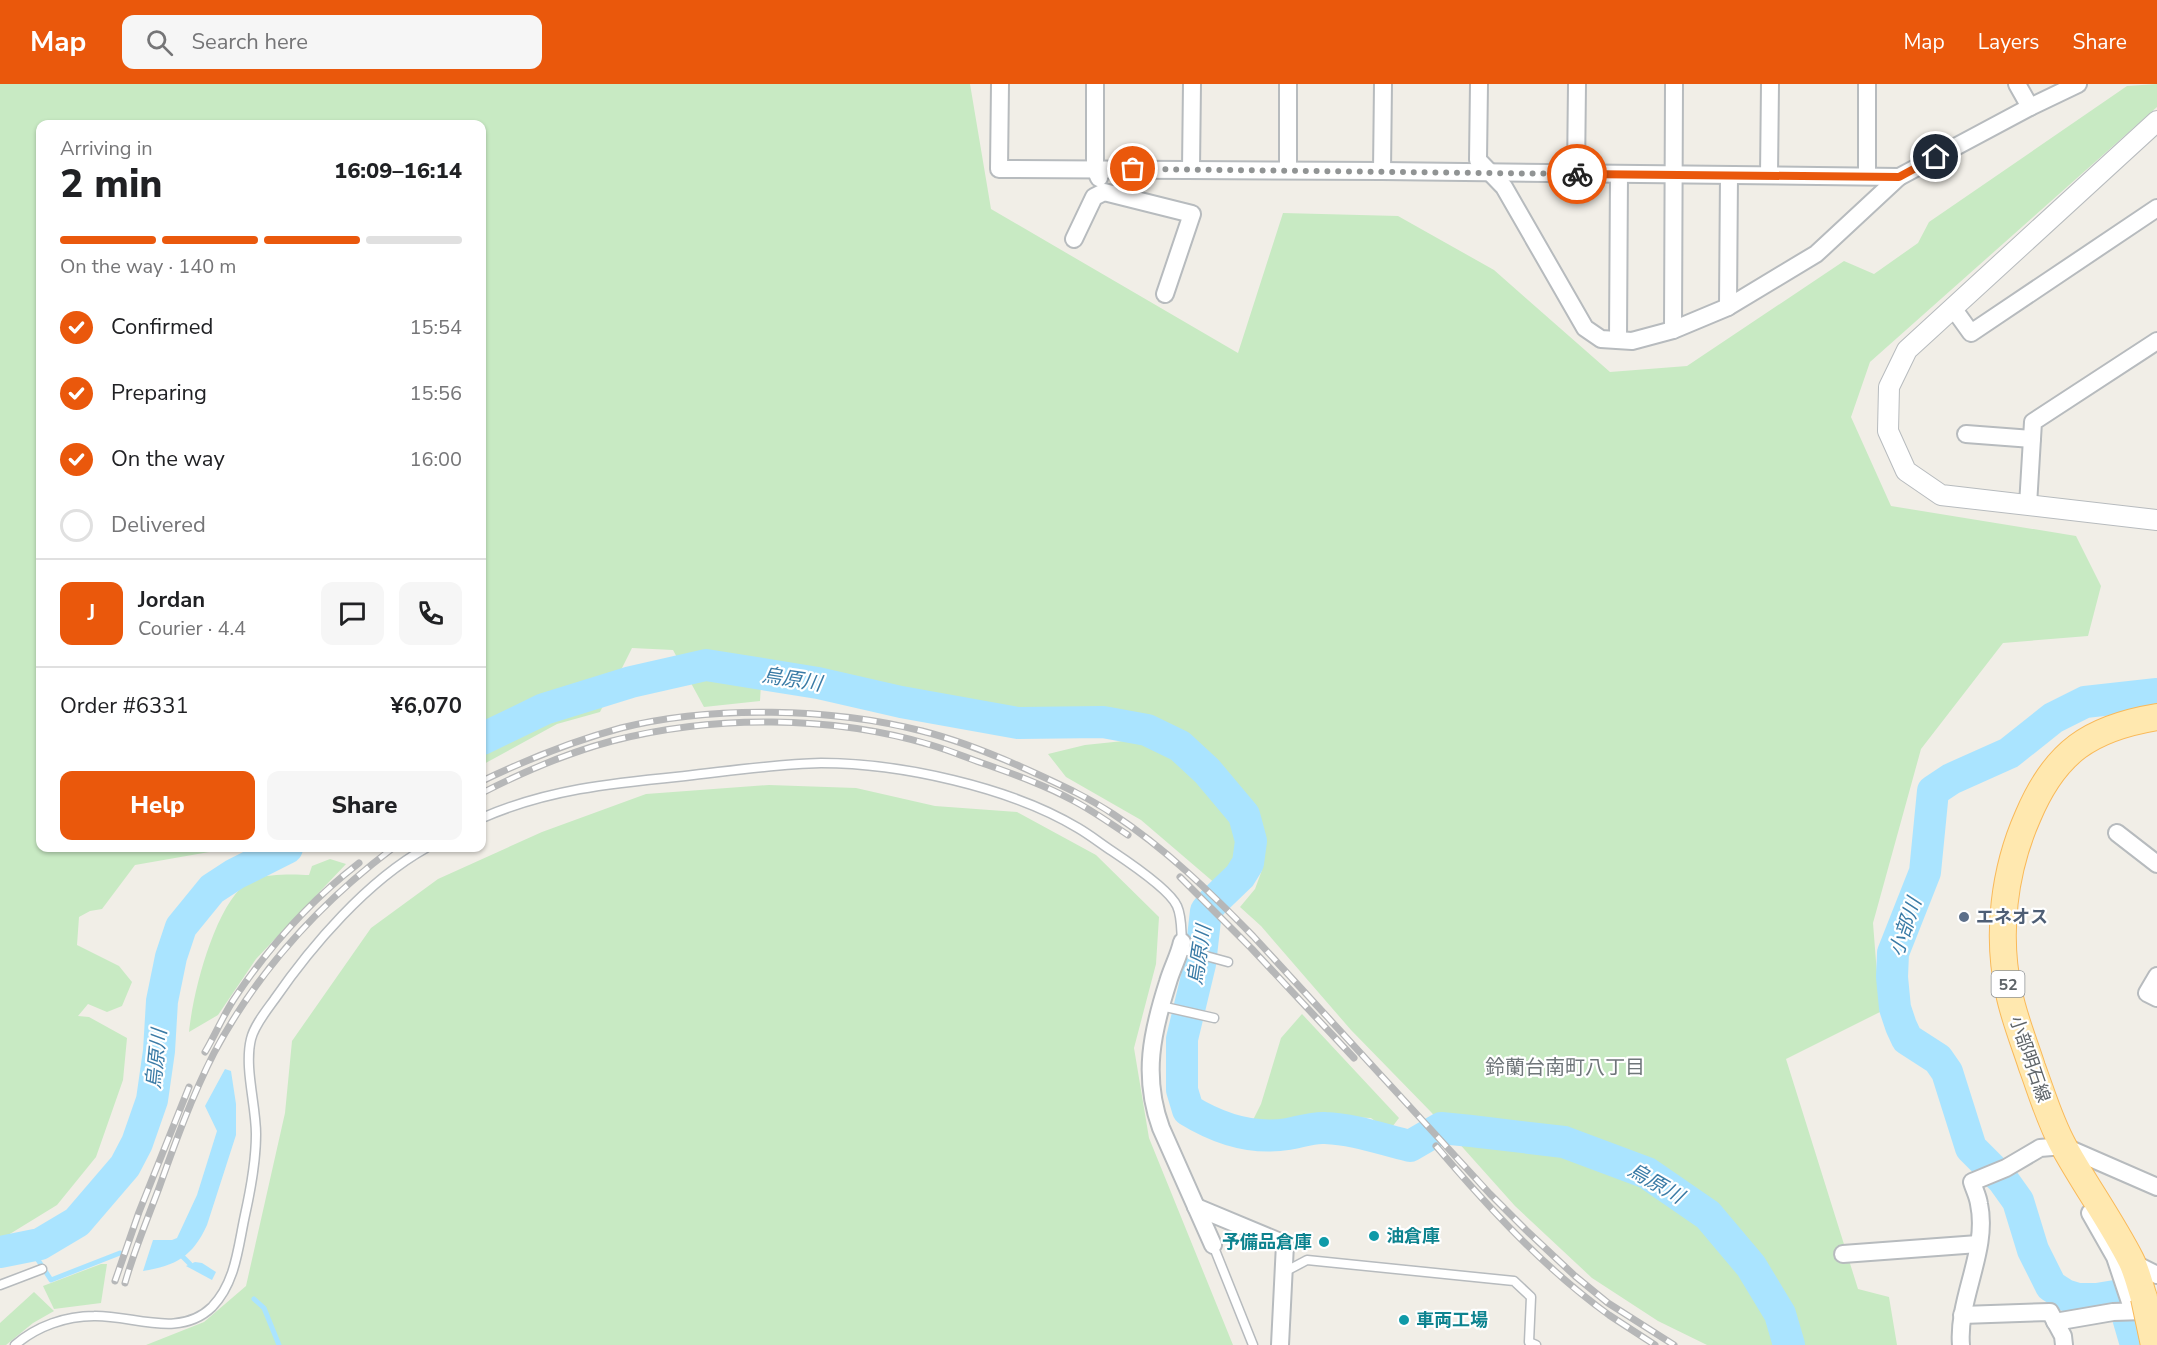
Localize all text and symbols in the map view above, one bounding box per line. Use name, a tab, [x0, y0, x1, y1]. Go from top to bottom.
search box	[122, 15, 542, 69]
text: Map	[30, 23, 86, 61]
icon: search	[143, 26, 176, 59]
text: Search here	[191, 27, 308, 57]
text: Map	[1903, 28, 1945, 56]
text: Layers	[1978, 28, 2039, 56]
text: Share	[2072, 28, 2127, 56]
pin	[1910, 131, 1961, 182]
text: Arriving in	[60, 135, 153, 162]
icon: home	[1919, 140, 1952, 173]
pin	[1107, 143, 1158, 194]
courier	[1547, 144, 1607, 204]
icon: bag	[1116, 152, 1149, 185]
text: 16:09–16:14	[334, 156, 462, 186]
text: 2 min	[60, 158, 163, 211]
icon: bike	[1561, 158, 1594, 191]
text: On the way · 140 m	[60, 253, 236, 280]
icon: check	[60, 311, 93, 344]
text: Confirmed	[111, 312, 213, 342]
text: 15:54	[409, 314, 462, 341]
icon: check	[60, 377, 93, 410]
text: Preparing	[111, 378, 207, 408]
text: 15:56	[409, 380, 462, 407]
icon: check	[60, 443, 93, 476]
text: On the way	[111, 444, 225, 474]
text: 16:00	[409, 446, 462, 473]
text: Delivered	[111, 510, 206, 540]
button: chat	[321, 582, 384, 645]
button: phone	[399, 582, 462, 645]
text: Jordan	[138, 585, 205, 615]
text: J	[88, 598, 95, 628]
text: Courier · 4.4	[138, 615, 246, 642]
water label: 烏原川	[760, 661, 826, 698]
text: Order #6331	[60, 691, 189, 721]
text: ¥6,070	[391, 691, 462, 721]
button: Help	[60, 771, 255, 840]
button: Share	[267, 771, 462, 840]
water label: 小部川	[1883, 893, 1929, 960]
place label: エネオス	[1976, 905, 2048, 929]
marker: エネオス	[1957, 910, 1971, 924]
water label: 烏原川	[1181, 921, 1218, 987]
road number: 52	[1992, 971, 2024, 997]
street label: 小部明石線	[2004, 1013, 2056, 1105]
water label: 烏原川	[140, 1026, 173, 1090]
district label: 鈴蘭台南町八丁目	[1485, 1054, 1645, 1081]
water label: 烏原川	[1623, 1157, 1690, 1211]
place label: 油倉庫	[1386, 1224, 1440, 1248]
marker: 油倉庫	[1367, 1229, 1381, 1243]
place label: 予備品倉庫	[1222, 1230, 1312, 1254]
marker: 予備品倉庫	[1317, 1235, 1331, 1249]
place label: 車両工場	[1416, 1308, 1488, 1332]
marker: 車両工場	[1397, 1313, 1411, 1327]

